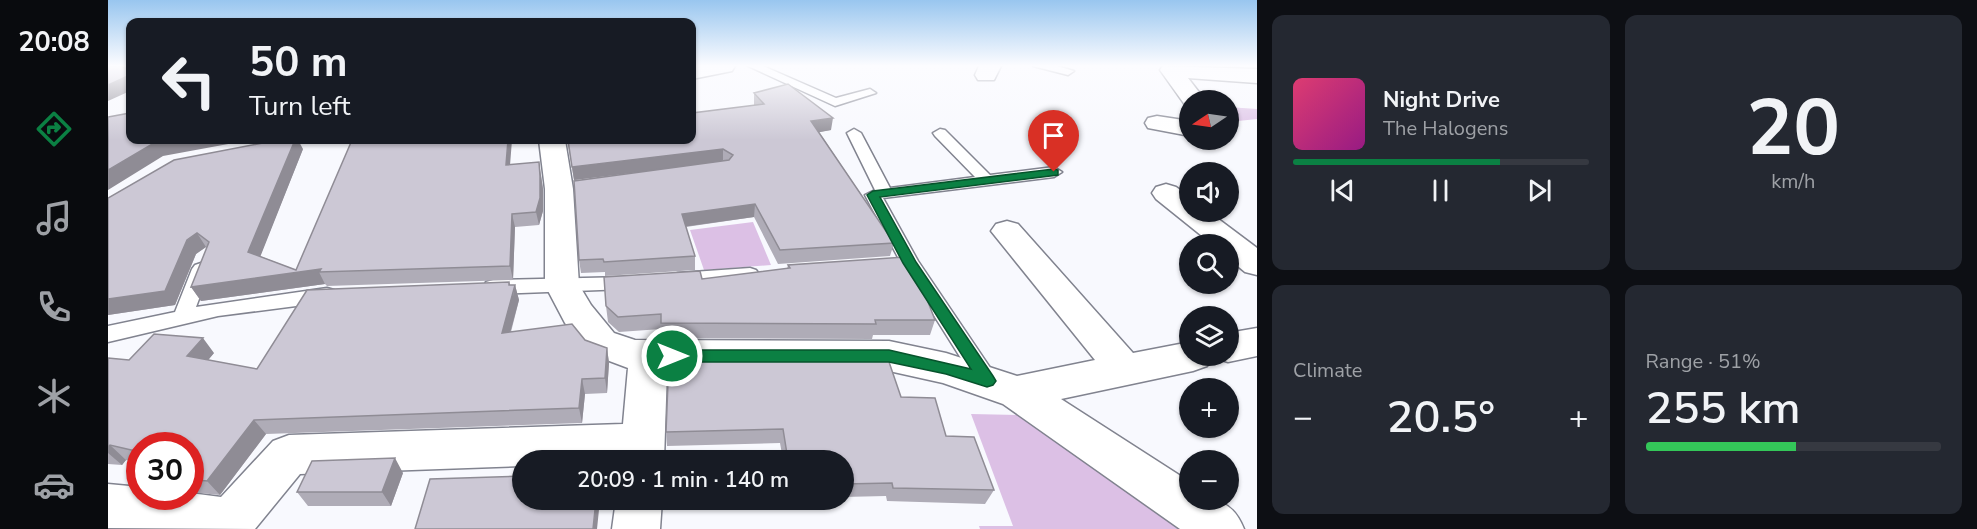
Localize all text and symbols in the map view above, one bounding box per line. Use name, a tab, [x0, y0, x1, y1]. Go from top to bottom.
text: 20:08	[18, 24, 90, 61]
text: 50 m	[249, 34, 348, 91]
icon: left	[150, 42, 228, 120]
text: 20	[1746, 75, 1840, 182]
text: Night Drive	[1383, 85, 1500, 115]
text: Turn left	[249, 88, 350, 125]
north arrow	[1179, 90, 1239, 150]
map controls	[1179, 90, 1239, 510]
icon: directions	[33, 108, 75, 150]
pin	[1028, 110, 1079, 172]
text: The Halogens	[1383, 115, 1508, 142]
icon: arrive	[1037, 119, 1070, 152]
button: sound	[1179, 162, 1239, 222]
text: km/h	[1771, 168, 1815, 195]
icon: previous	[1326, 174, 1359, 207]
icon: pause	[1424, 174, 1457, 207]
icon: next	[1523, 174, 1556, 207]
icon: music	[33, 197, 75, 239]
button: search	[1179, 234, 1239, 294]
icon: phone	[33, 286, 75, 328]
button: layers	[1179, 306, 1239, 366]
position arrow	[640, 324, 704, 388]
text: Range · 51%	[1646, 348, 1761, 375]
text: Climate	[1293, 357, 1362, 384]
icon: climate	[33, 375, 75, 417]
button: +	[1179, 378, 1239, 438]
text: 255 km	[1646, 378, 1801, 439]
text: 20.5°	[1386, 387, 1495, 448]
text: −	[1293, 395, 1313, 440]
text: +	[1569, 395, 1588, 440]
speed limit sign: 30	[126, 432, 204, 510]
button: −	[1179, 450, 1239, 510]
icon: car	[33, 464, 75, 506]
text: 20:09 · 1 min · 140 m	[577, 465, 789, 495]

